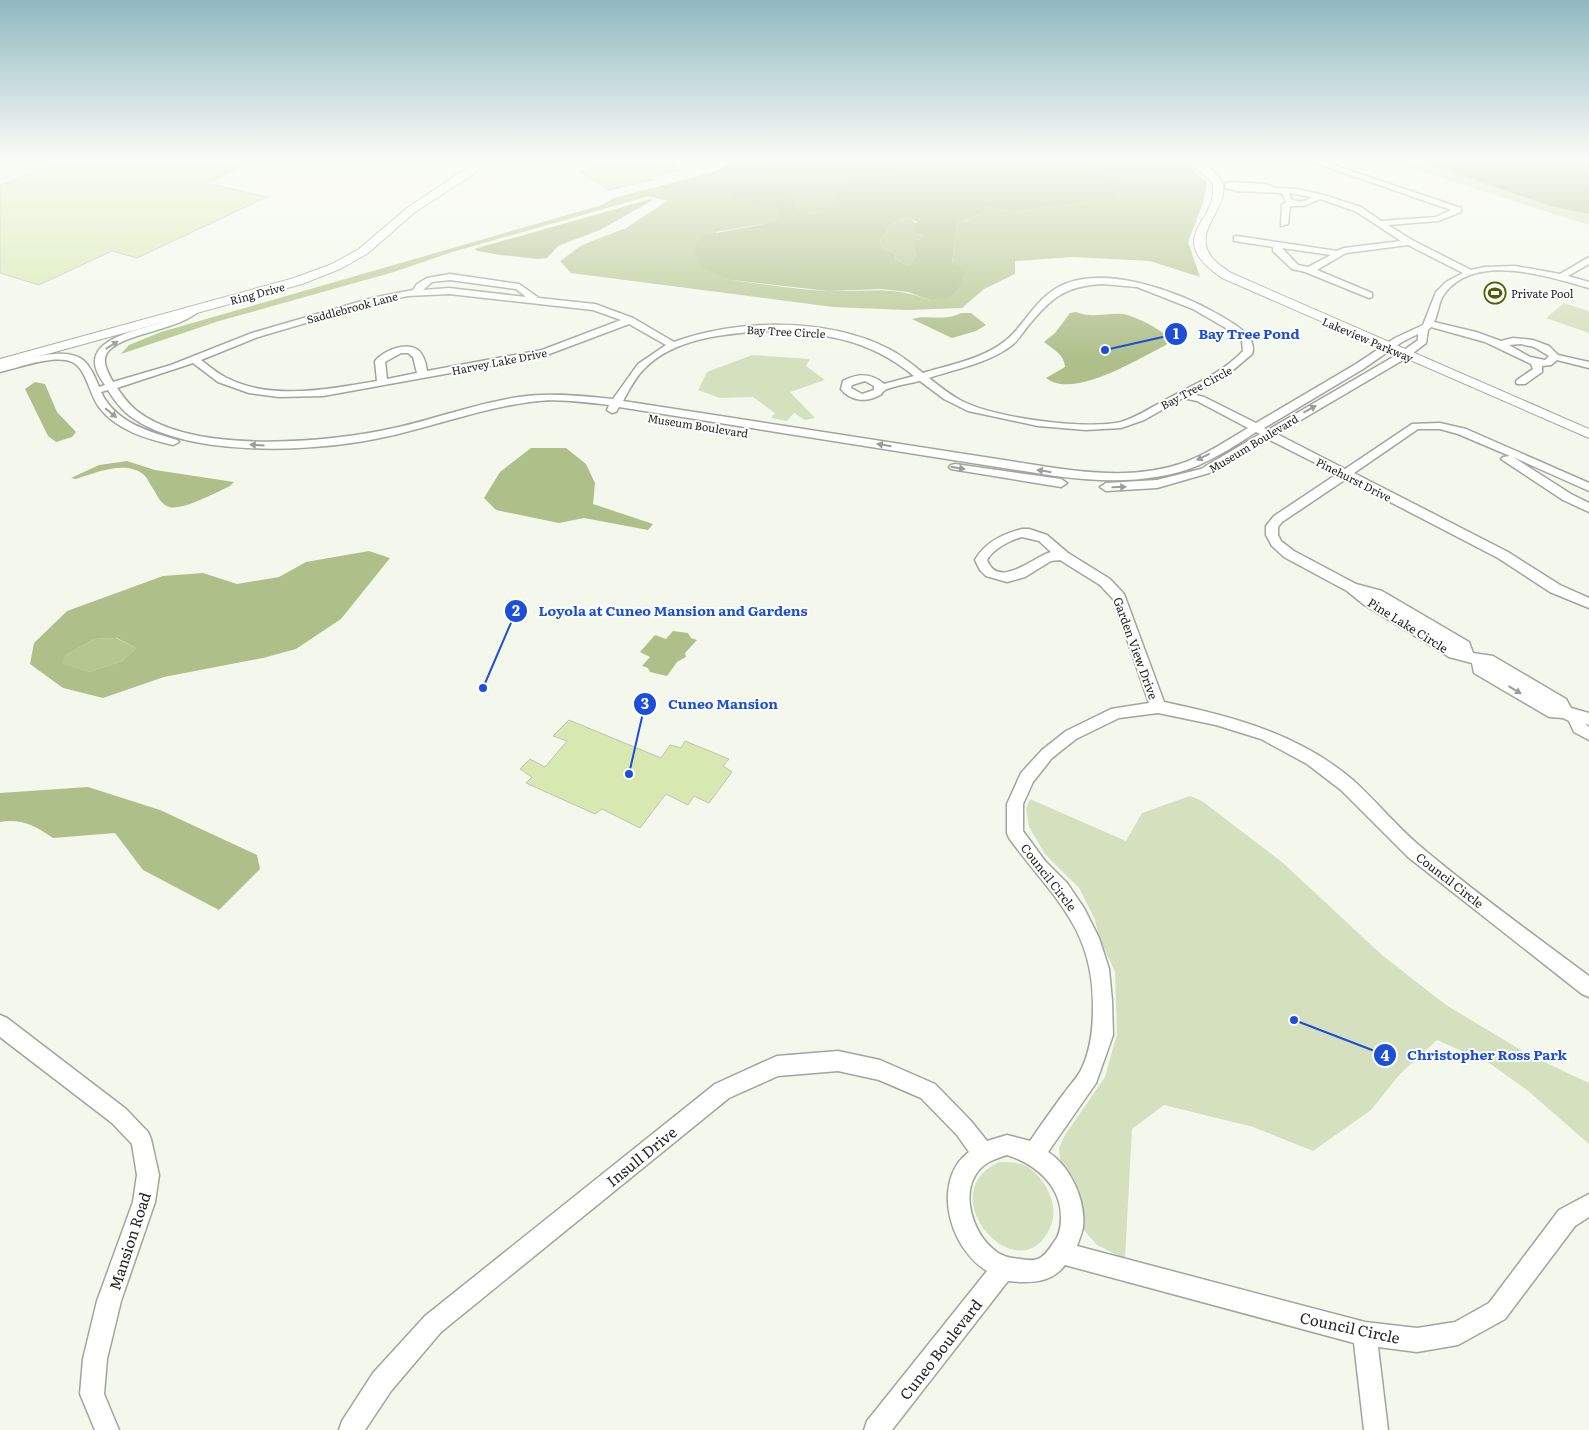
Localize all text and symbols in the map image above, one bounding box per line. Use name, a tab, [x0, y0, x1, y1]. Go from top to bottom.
street label: Ring Drive	[228, 278, 286, 308]
sports icon: Private Pool	[1483, 281, 1507, 305]
place label: Private Pool	[1511, 285, 1574, 301]
street label: Saddlebrook Lane	[305, 287, 400, 327]
street label: Lakeview Parkway	[1320, 313, 1417, 366]
callout: Bay Tree Pond	[1164, 320, 1310, 349]
street label: Bay Tree Circle	[746, 321, 826, 341]
text: 1	[1173, 321, 1179, 344]
text: Bay Tree Pond	[1198, 323, 1300, 343]
one-way arrow	[105, 341, 119, 350]
street label: Harvey Lake Drive	[450, 344, 548, 378]
street label: Bay Tree Circle	[1157, 361, 1235, 413]
one-way arrow	[1303, 405, 1317, 414]
one-way arrow	[105, 407, 117, 419]
street label: Museum Boulevard	[647, 409, 750, 441]
street label: Museum Boulevard	[1205, 410, 1301, 476]
one-way arrow	[249, 440, 265, 448]
one-way arrow	[875, 441, 891, 449]
one-way arrow	[1196, 453, 1211, 462]
street label: Pinehurst Drive	[1314, 453, 1395, 505]
one-way arrow	[950, 464, 966, 472]
one-way arrow	[1036, 466, 1052, 474]
one-way arrow	[1111, 483, 1127, 491]
street label: Pine Lake Circle	[1364, 593, 1452, 657]
street label: Garden View Drive	[1109, 594, 1163, 702]
callout: Loyola at Cuneo Mansion and Gardens	[503, 597, 818, 626]
text: 2	[512, 598, 520, 621]
text: Loyola at Cuneo Mansion and Gardens	[538, 600, 808, 620]
one-way arrow	[1508, 685, 1521, 694]
callout: Cuneo Mansion	[633, 689, 788, 718]
text: 3	[641, 691, 649, 714]
text: Cuneo Mansion	[668, 693, 778, 713]
street label: Council Circle	[1017, 839, 1081, 915]
street label: Council Circle	[1412, 848, 1488, 912]
callout: Christopher Ross Park	[1373, 1041, 1577, 1070]
text: 4	[1380, 1043, 1390, 1066]
text: Christopher Ross Park	[1407, 1044, 1568, 1064]
street label: Insull Drive	[601, 1120, 681, 1192]
street label: Mansion Road	[102, 1189, 156, 1293]
street label: Cuneo Boulevard	[893, 1294, 987, 1404]
street label: Council Circle	[1298, 1305, 1402, 1349]

